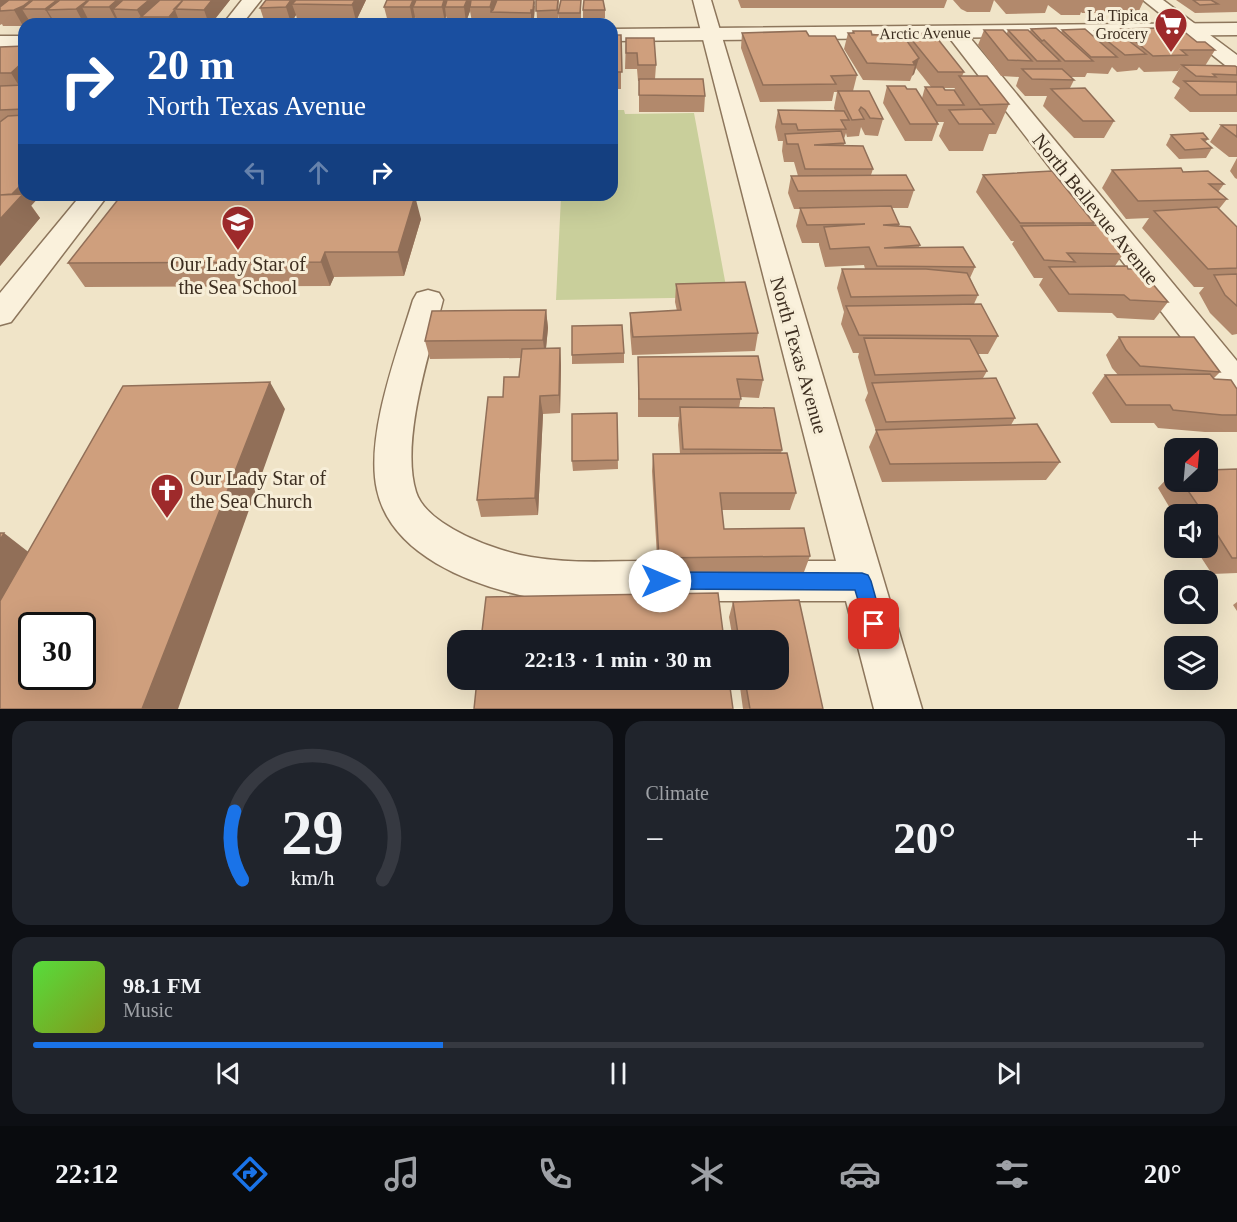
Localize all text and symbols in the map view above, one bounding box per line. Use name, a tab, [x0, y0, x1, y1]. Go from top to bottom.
supermarket icon: La Tipica Grocery	[1153, 6, 1189, 53]
place label: La Tipica Grocery	[1087, 7, 1148, 43]
street label: Arctic Avenue	[879, 24, 971, 42]
icon: right	[48, 42, 126, 120]
text: 20 m	[147, 42, 235, 88]
text: North Texas Avenue	[147, 91, 366, 121]
street label: North Bellevue Avenue	[1028, 129, 1164, 289]
icon: left	[239, 156, 272, 189]
icon: ahead	[302, 156, 335, 189]
icon: right	[365, 156, 398, 189]
school or university icon: Our Lady Star of the Sea School	[220, 204, 256, 251]
place label: Our Lady Star of the Sea School	[170, 253, 306, 298]
street label: North Texas Avenue	[766, 274, 832, 436]
north arrow	[1164, 438, 1218, 492]
map controls	[1164, 438, 1218, 690]
place label: Our Lady Star of the Sea Church	[190, 467, 326, 512]
church icon: Our Lady Star of the Sea Church	[149, 472, 185, 519]
button: sound	[1164, 504, 1218, 558]
position arrow	[628, 549, 692, 613]
button: search	[1164, 570, 1218, 624]
pin	[848, 598, 899, 649]
icon: arrive	[857, 607, 890, 640]
speed limit sign: 30	[18, 612, 96, 690]
button: layers	[1164, 636, 1218, 690]
text: 22:13 · 1 min · 30 m	[525, 647, 712, 672]
text: Climate	[646, 782, 709, 804]
text: 29	[281, 798, 343, 867]
text: 20°	[893, 813, 956, 863]
text: −	[646, 821, 664, 857]
text: +	[1185, 821, 1204, 857]
text: km/h	[290, 866, 335, 890]
text: 98.1 FM	[123, 973, 201, 998]
text: Music	[123, 999, 173, 1021]
icon: previous	[212, 1057, 245, 1090]
icon: pause	[602, 1057, 635, 1090]
icon: next	[992, 1057, 1025, 1090]
icon: directions	[229, 1153, 271, 1195]
icon: music	[381, 1153, 423, 1195]
icon: phone	[534, 1153, 576, 1195]
icon: climate	[686, 1153, 728, 1195]
icon: car	[839, 1153, 881, 1195]
icon: filters	[991, 1153, 1033, 1195]
text: 22:12	[55, 1159, 118, 1189]
text: 20°	[1144, 1159, 1182, 1189]

